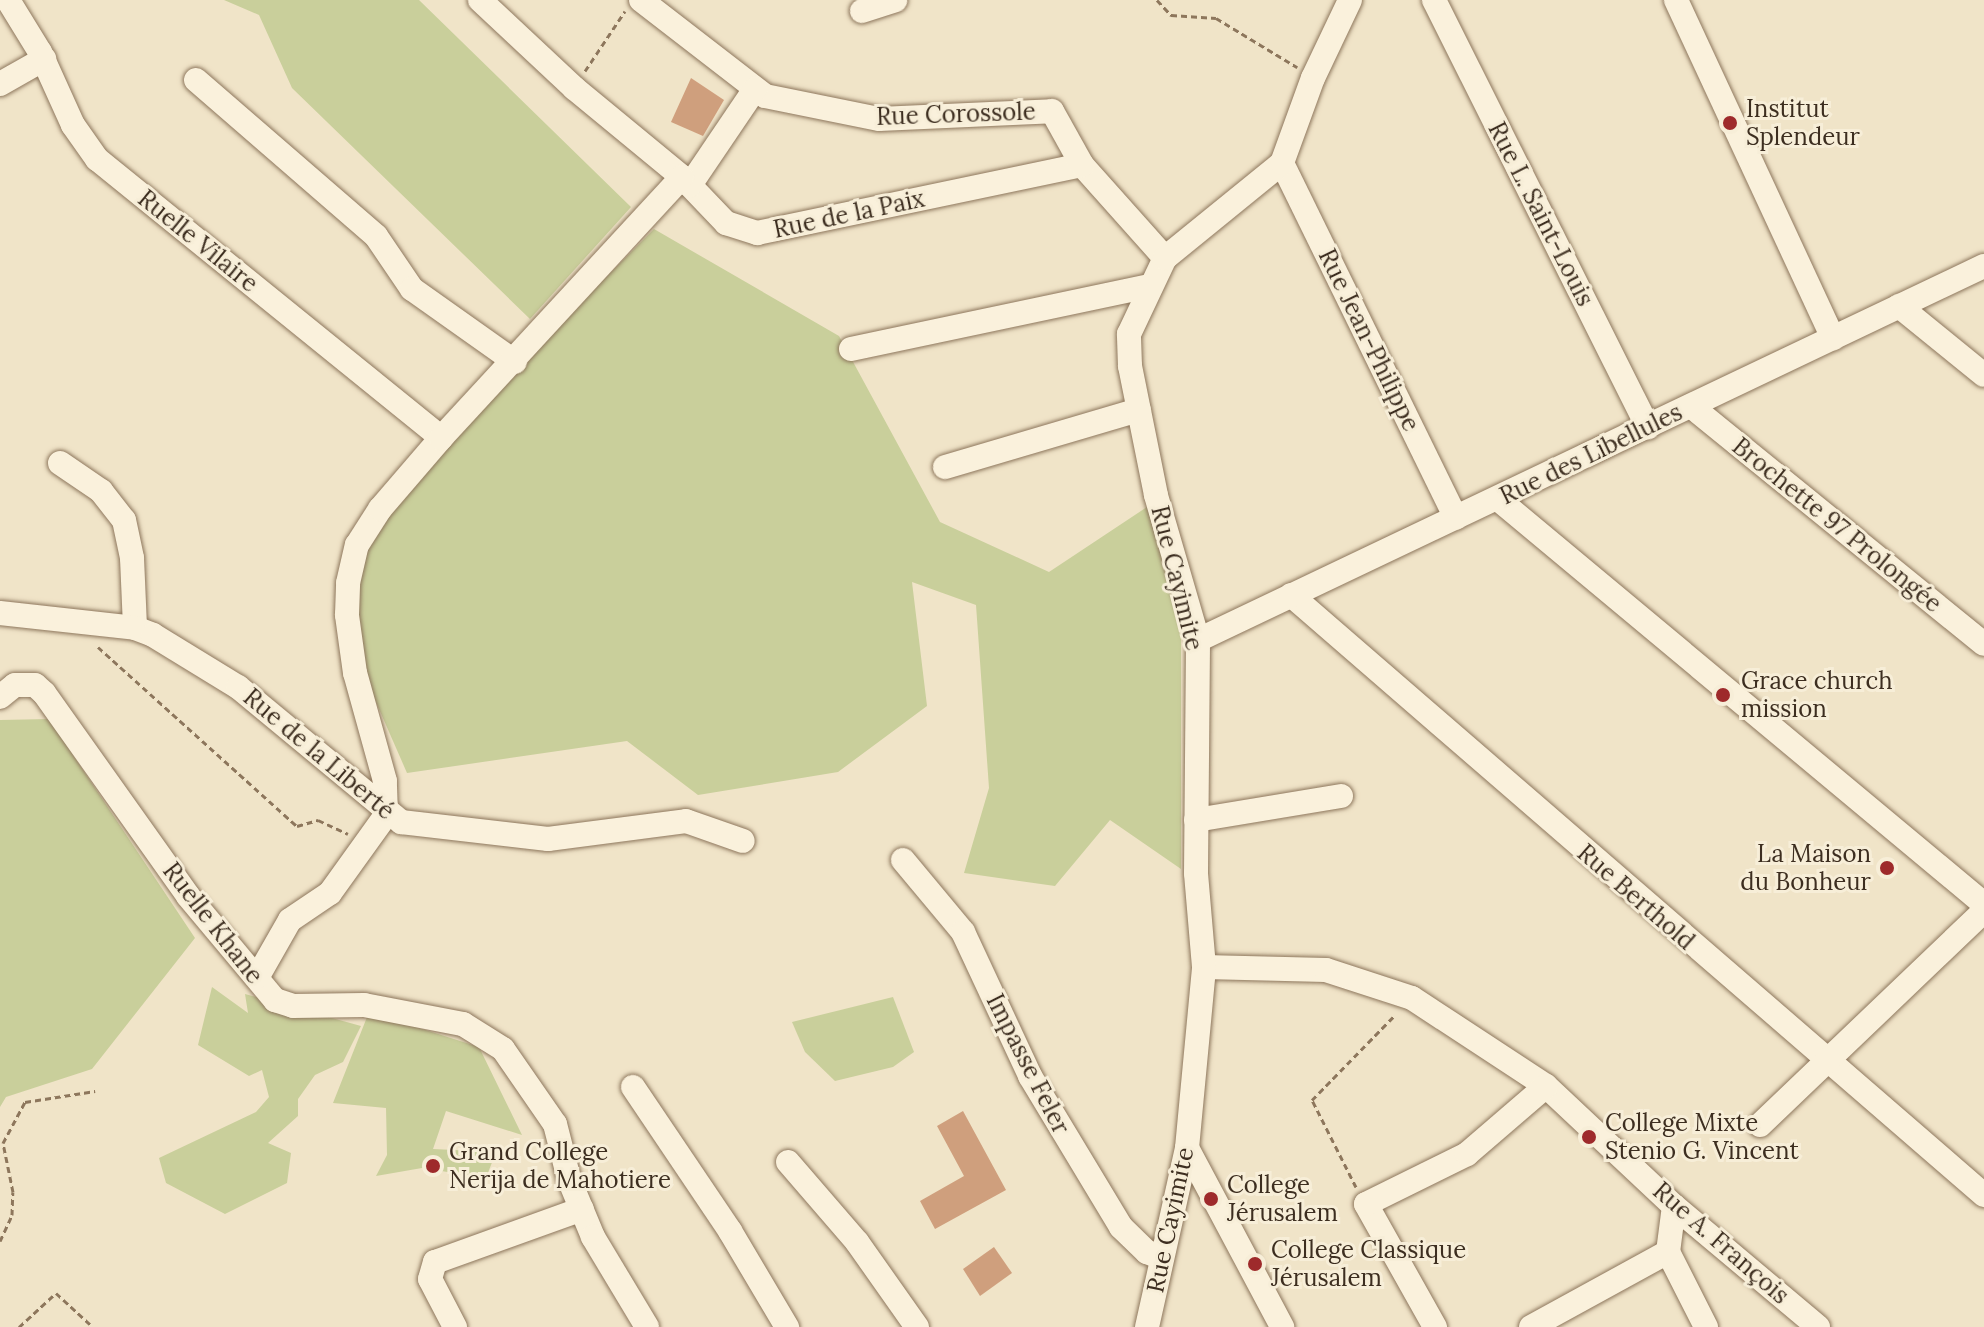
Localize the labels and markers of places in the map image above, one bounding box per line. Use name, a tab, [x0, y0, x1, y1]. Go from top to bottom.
place label: Institut Splendeur	[1746, 95, 1860, 151]
marker: Institut Splendeur	[1721, 114, 1739, 132]
place label: Grace church mission	[1741, 667, 1893, 723]
marker: Grace church mission	[1712, 684, 1734, 706]
place label: La Maison du Bonheur	[1740, 840, 1871, 896]
marker: La Maison du Bonheur	[1878, 859, 1896, 877]
place label: College Mixte Stenio G. Vincent	[1605, 1109, 1799, 1165]
marker: College Mixte Stenio G. Vincent	[1580, 1128, 1598, 1146]
place label: Grand College Nerija de Mahotiere	[449, 1138, 671, 1194]
marker: Grand College Nerija de Mahotiere	[424, 1157, 442, 1175]
place label: College Jérusalem	[1227, 1171, 1338, 1227]
marker: College Jérusalem	[1202, 1190, 1220, 1208]
place label: College Classique Jérusalem	[1271, 1236, 1466, 1292]
marker: College Classique Jérusalem	[1246, 1255, 1264, 1273]

